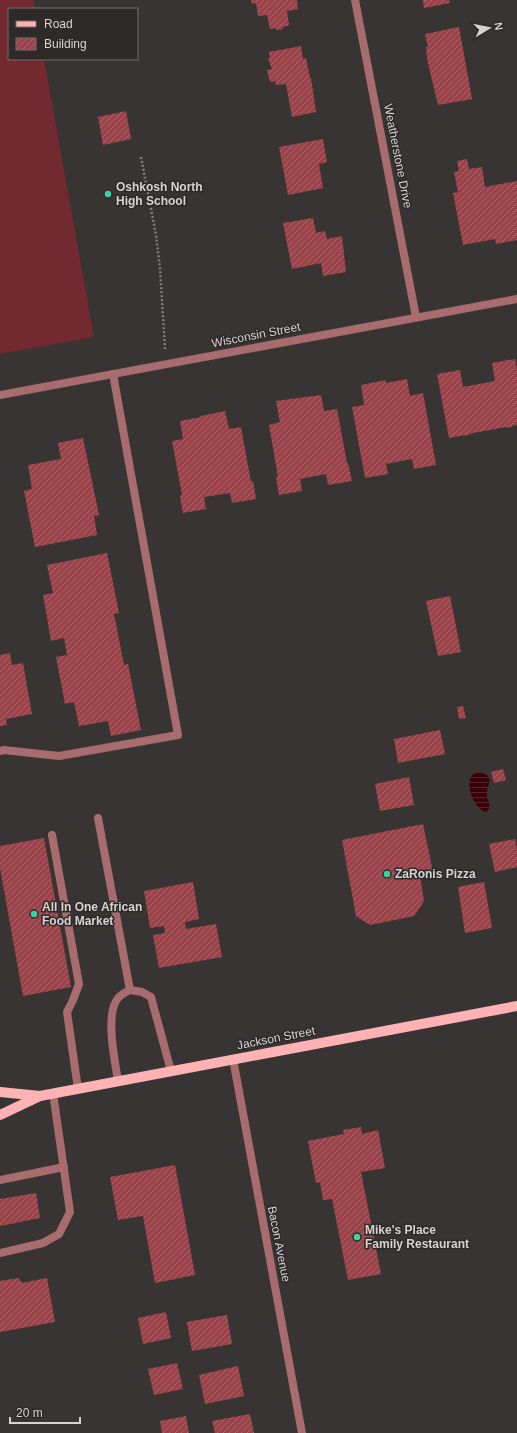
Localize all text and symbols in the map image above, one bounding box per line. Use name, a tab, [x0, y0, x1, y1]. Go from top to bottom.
legend	[8, 8, 138, 60]
north arrow	[469, 8, 509, 48]
text: Road	[44, 17, 73, 31]
text: N	[492, 21, 505, 31]
text: Building	[44, 37, 87, 51]
street label: Weatherstone Drive	[381, 103, 415, 210]
place label: Oshkosh North High School	[116, 180, 203, 208]
marker: Oshkosh North High School	[103, 189, 113, 199]
street label: Wisconsin Street	[210, 319, 302, 350]
place label: ZaRonis Pizza	[395, 867, 476, 881]
marker: ZaRonis Pizza	[382, 869, 392, 879]
place label: All In One African Food Market	[42, 900, 142, 928]
marker: All In One African Food Market	[29, 909, 39, 919]
street label: Jackson Street	[236, 1023, 317, 1052]
street label: Bacon Avenue	[265, 1205, 293, 1284]
place label: Mike's Place Family Restaurant	[365, 1223, 469, 1251]
marker: Mike's Place Family Restaurant	[352, 1232, 362, 1242]
scale bar	[10, 1399, 80, 1425]
text: 20 m	[16, 1406, 43, 1420]

